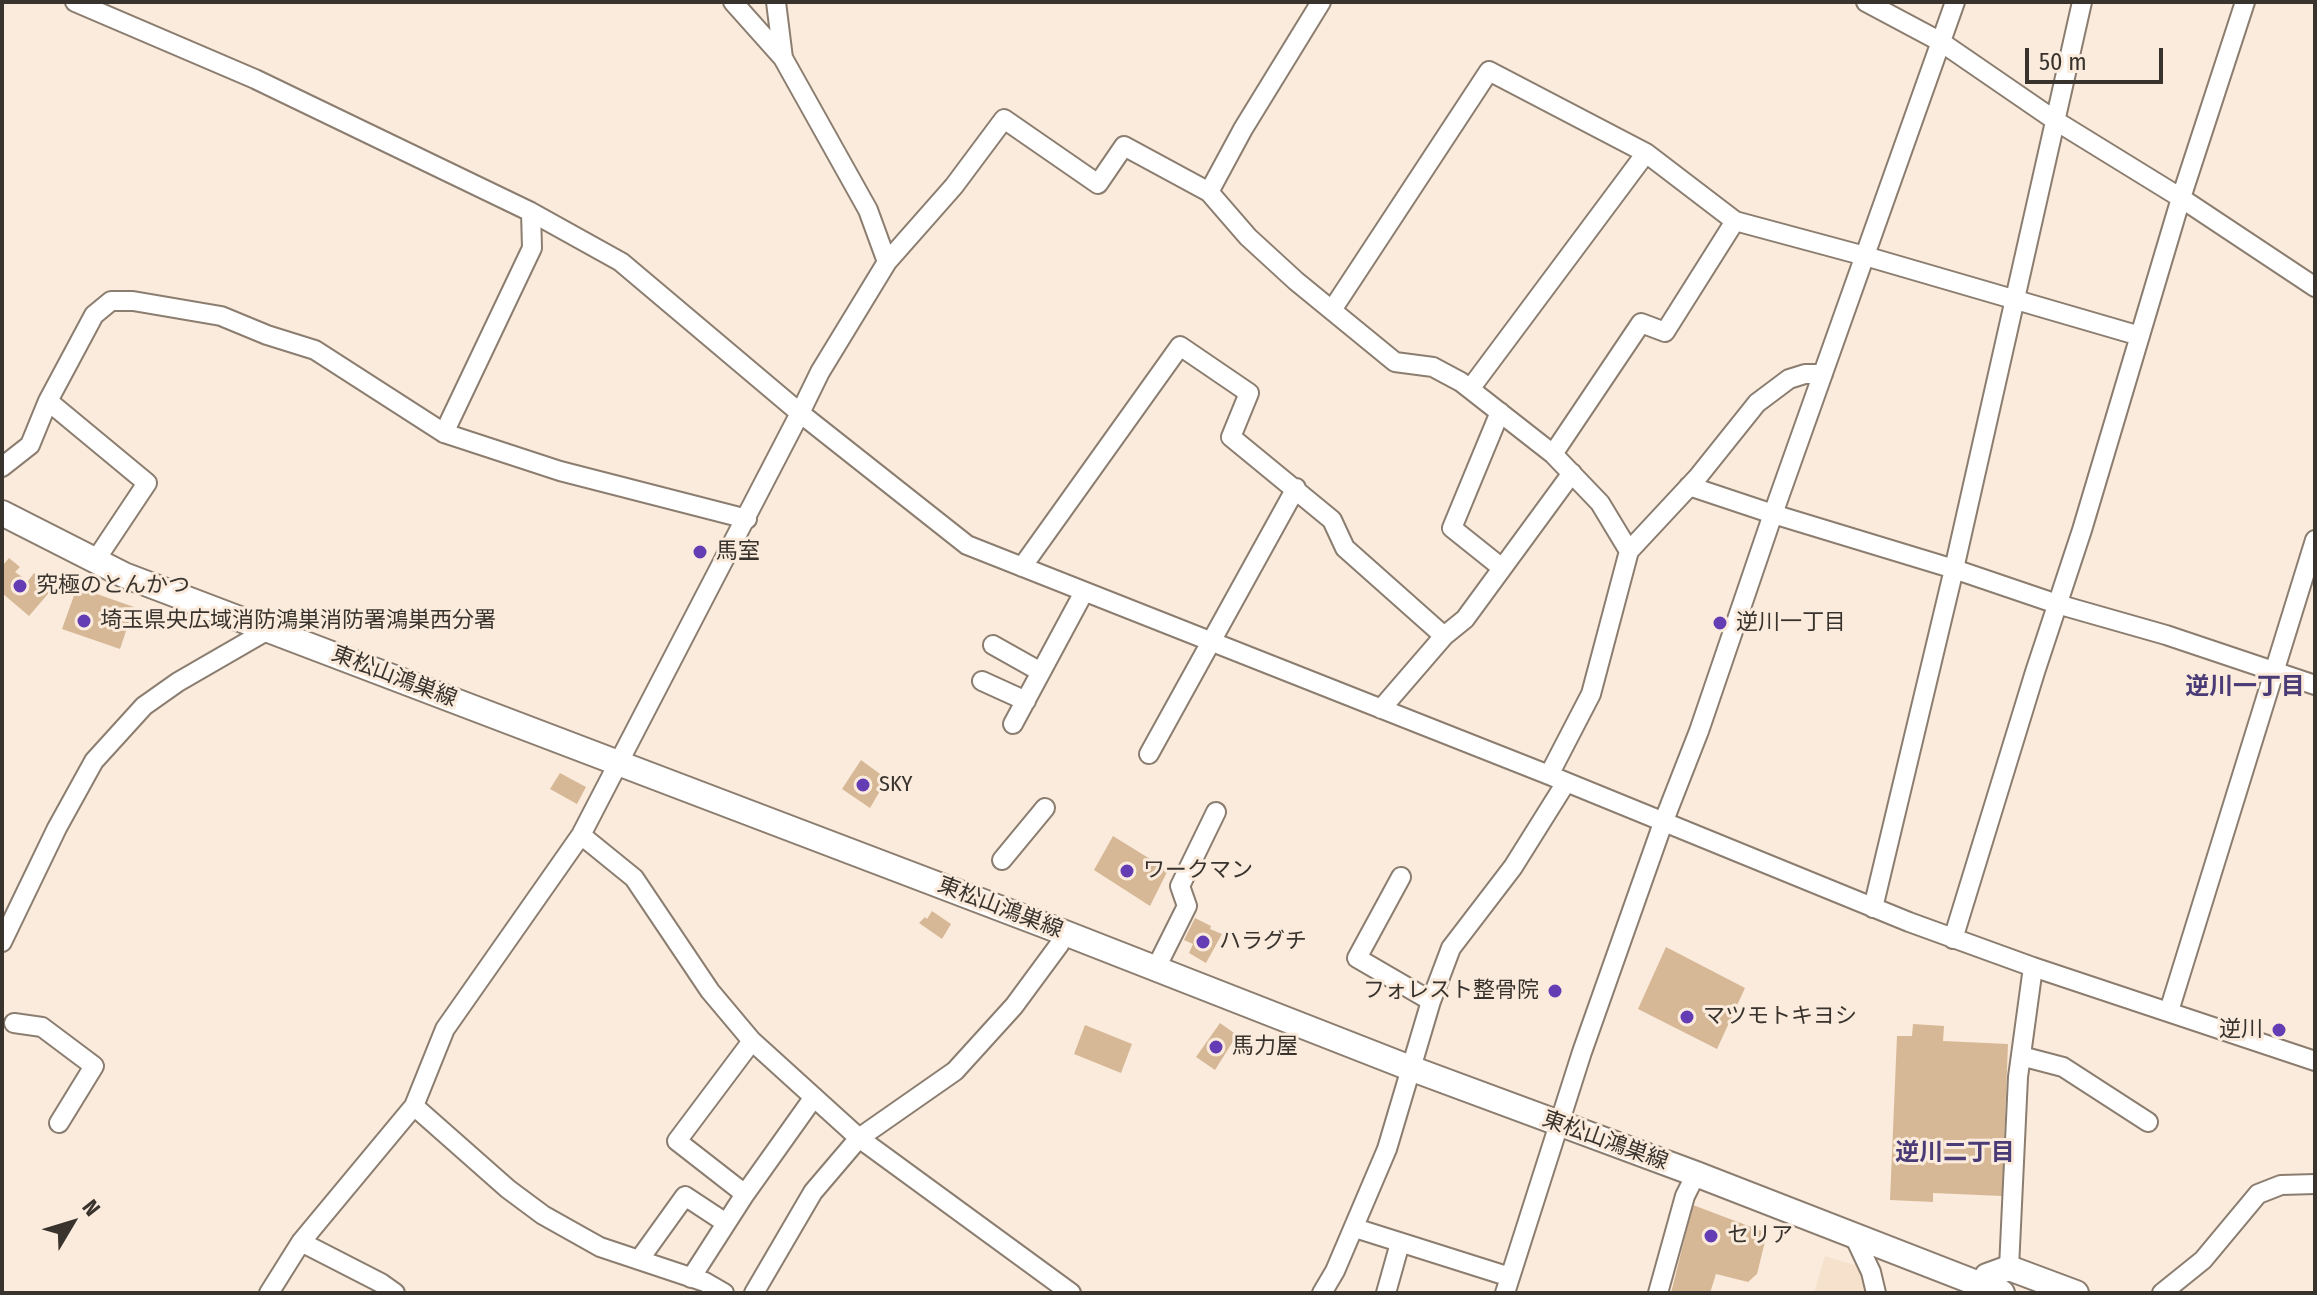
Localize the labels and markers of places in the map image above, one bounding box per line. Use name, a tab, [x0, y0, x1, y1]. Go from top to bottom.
place label: 馬室	[716, 539, 760, 565]
marker: 馬室	[691, 543, 709, 561]
place label: 究極のとんかつ	[36, 573, 190, 599]
marker: 究極のとんかつ	[11, 577, 29, 595]
place label: 埼玉県央広域消防鴻巣消防署鴻巣西分署	[100, 608, 496, 634]
place label: 逆川一丁目	[1736, 610, 1846, 636]
marker: 埼玉県央広域消防鴻巣消防署鴻巣西分署	[75, 612, 93, 630]
marker: 逆川一丁目	[1711, 614, 1729, 632]
place label: SKY	[879, 772, 913, 798]
marker: SKY	[854, 776, 872, 794]
place label: ワークマン	[1143, 858, 1253, 884]
marker: ワークマン	[1118, 862, 1136, 880]
place label: ハラグチ	[1219, 929, 1307, 955]
marker: ハラグチ	[1194, 933, 1212, 951]
place label: フォレスト整骨院	[1363, 978, 1539, 1004]
marker: フォレスト整骨院	[1546, 982, 1564, 1000]
place label: マツモトキヨシ	[1703, 1004, 1857, 1030]
marker: マツモトキヨシ	[1678, 1008, 1696, 1026]
place label: 逆川	[2219, 1017, 2263, 1043]
marker: 逆川	[2270, 1021, 2288, 1039]
place label: 馬力屋	[1232, 1034, 1298, 1060]
marker: 馬力屋	[1207, 1038, 1225, 1056]
place label: セリア	[1727, 1223, 1793, 1249]
marker: セリア	[1702, 1227, 1720, 1245]

